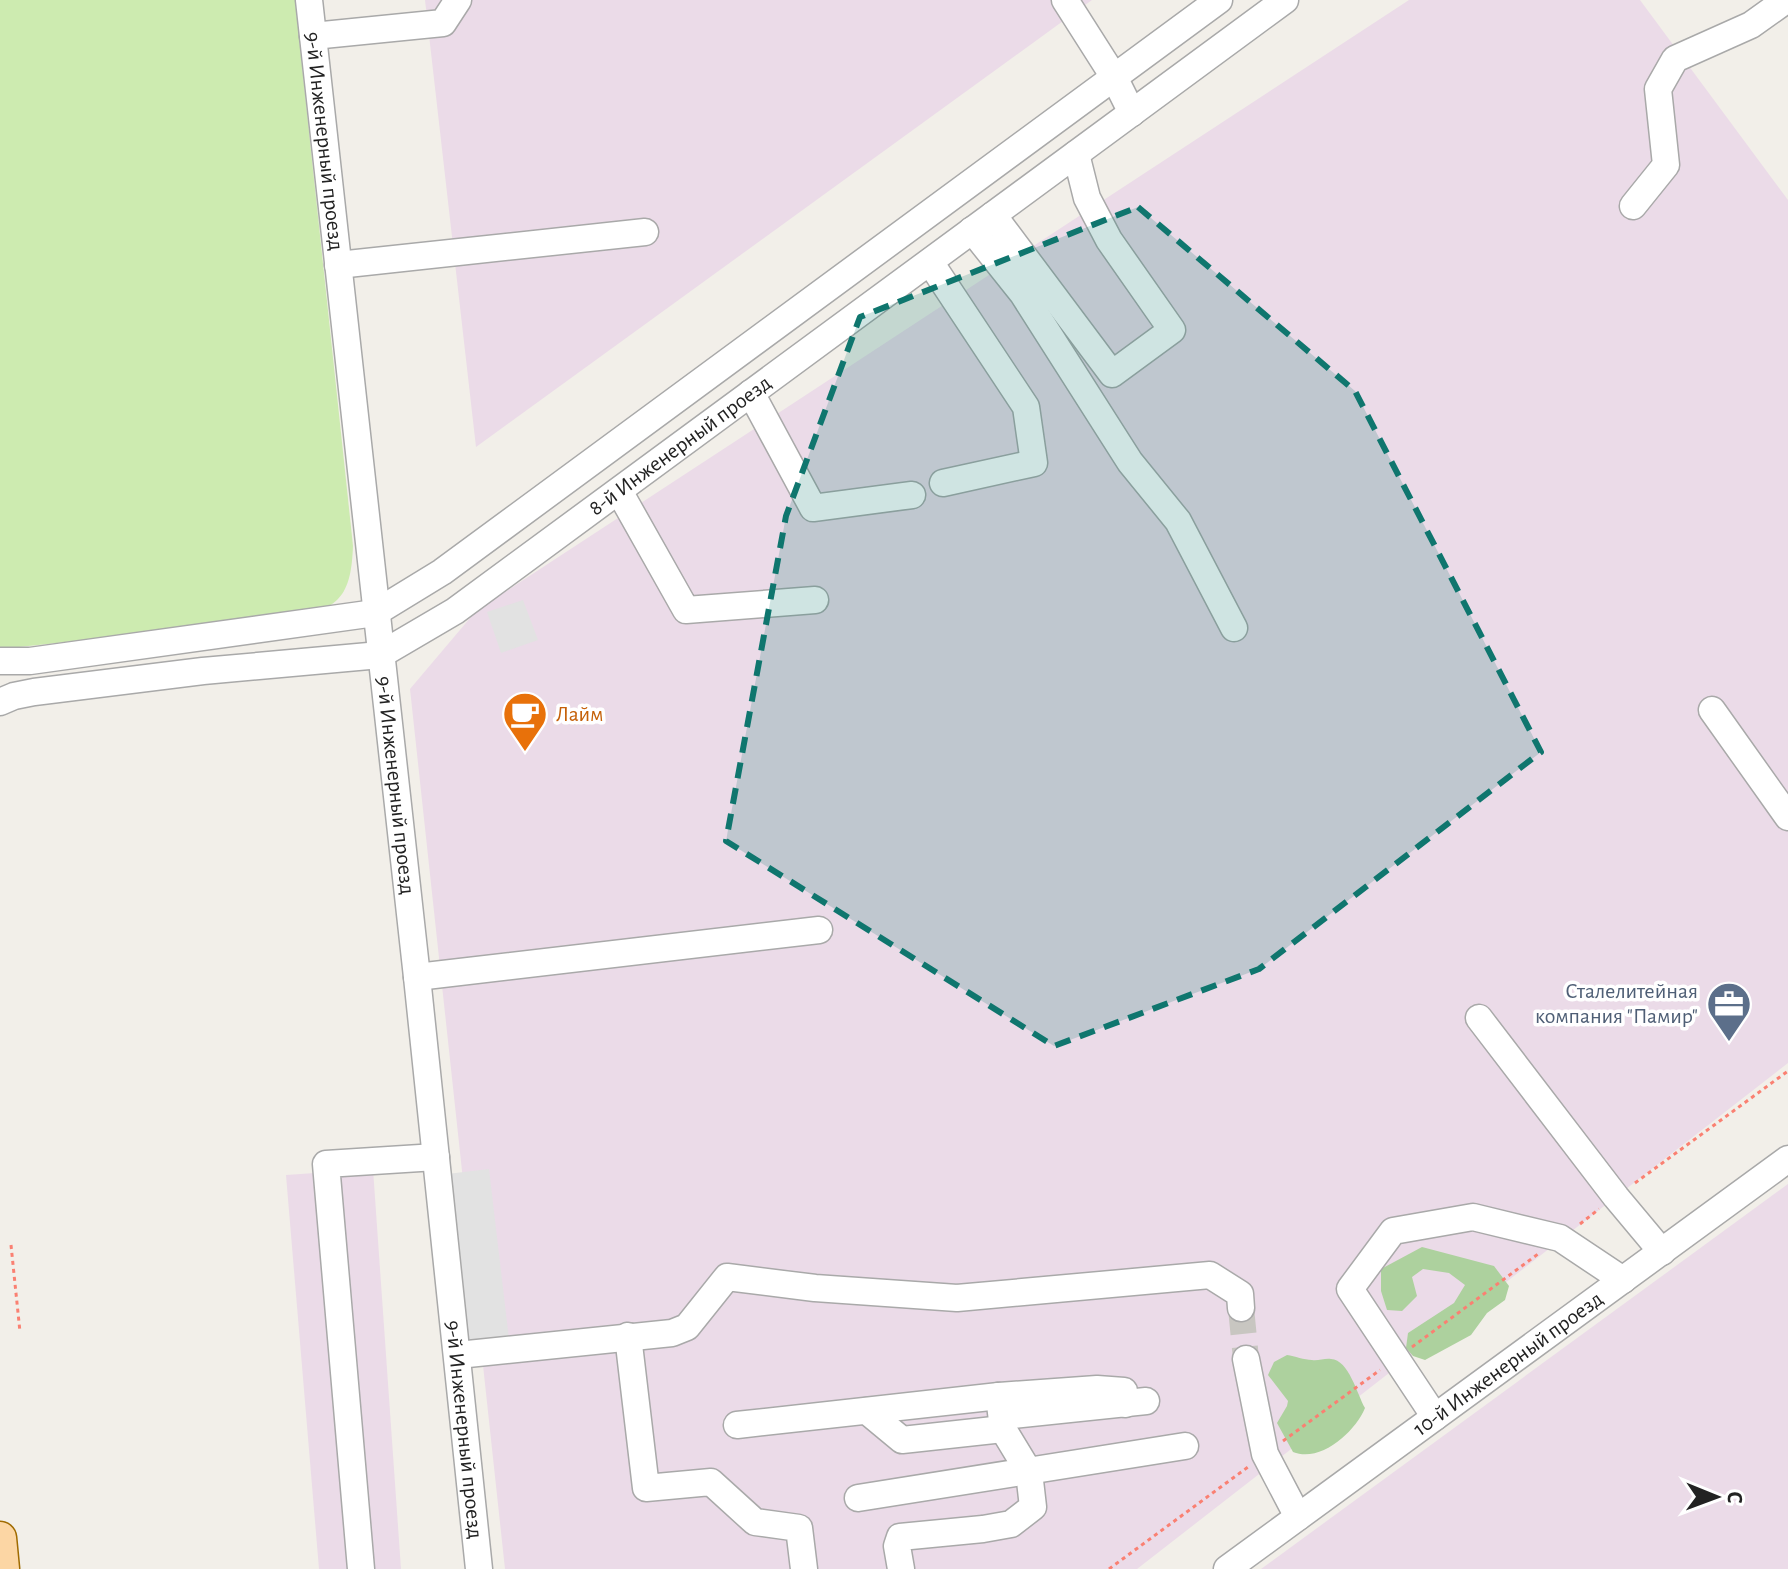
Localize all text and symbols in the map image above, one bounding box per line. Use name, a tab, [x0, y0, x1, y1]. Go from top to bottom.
street label: 9-й Инженерный проезд	[302, 31, 348, 252]
street label: 8-й Инженерный проезд	[585, 371, 775, 519]
street label: 9-й Инженерный проезд	[373, 675, 419, 896]
cafe icon: Лайм	[501, 690, 549, 753]
place label: Лайм	[556, 703, 603, 725]
place label: Сталелитейная компания "Памир"	[1535, 980, 1698, 1027]
office icon: Сталелитейная компания "Памир"	[1705, 980, 1753, 1043]
street label: 10-й Инженерный проезд	[1409, 1287, 1607, 1440]
street label: 9-й Инженерный проезд	[442, 1319, 487, 1540]
north arrow	[1676, 1457, 1756, 1537]
text: С	[1724, 1491, 1746, 1504]

